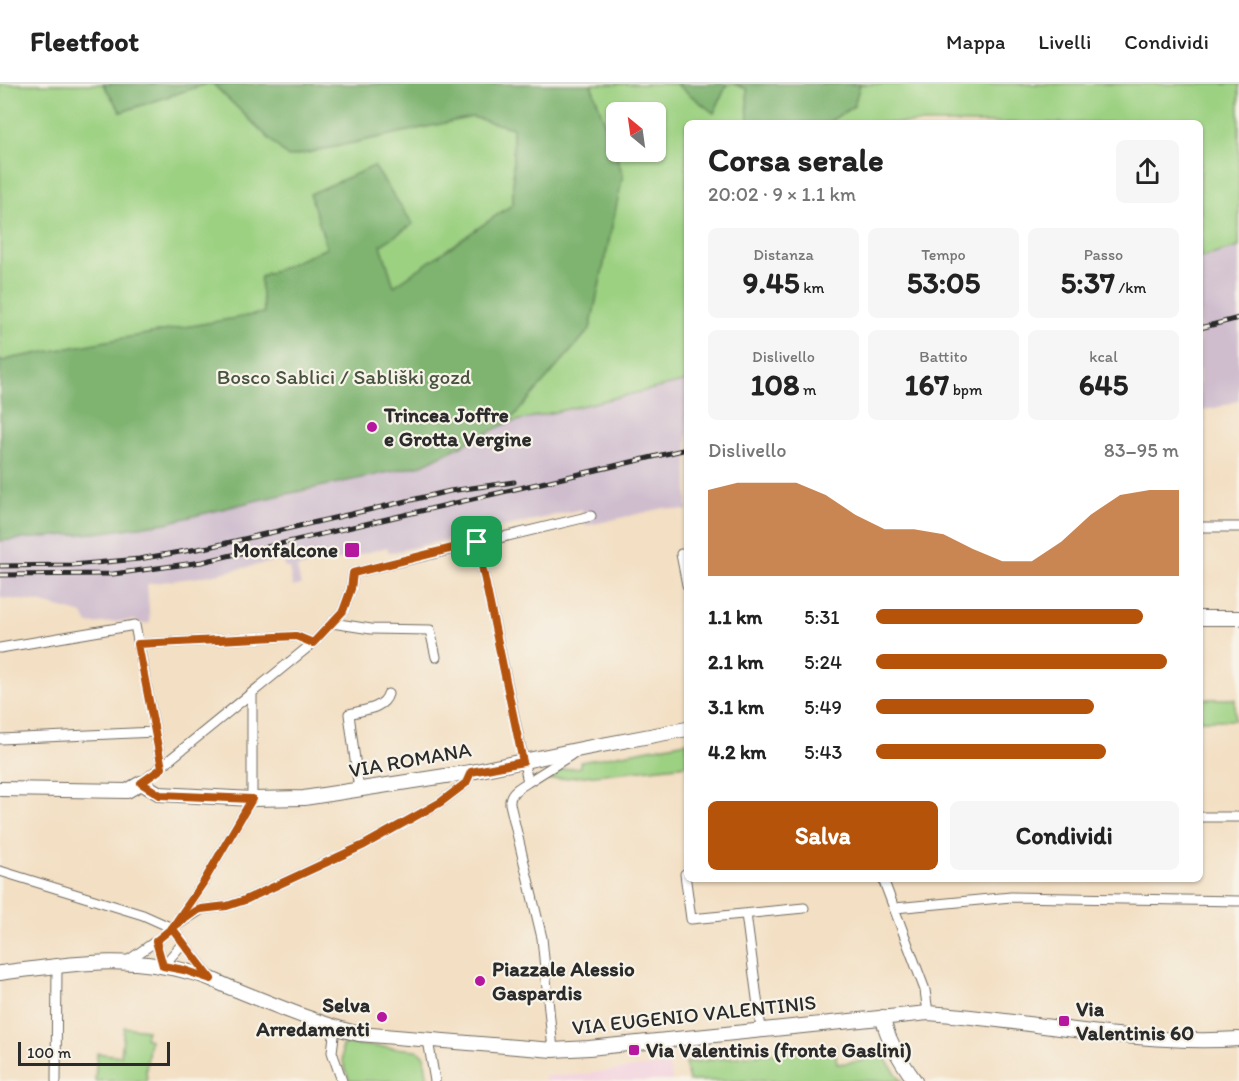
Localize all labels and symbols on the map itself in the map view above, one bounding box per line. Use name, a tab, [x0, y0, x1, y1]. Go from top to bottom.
north arrow	[606, 102, 666, 162]
park label: Bosco Sablici / Sabliški gozd	[217, 364, 472, 389]
place label: Trincea Joffre e Grotta Vergine	[383, 402, 532, 452]
marker: Trincea Joffre e Grotta Vergine	[365, 420, 379, 434]
pin	[451, 516, 502, 567]
place label: Monfalcone	[233, 537, 338, 562]
marker: Monfalcone	[343, 541, 361, 559]
street label: VIA ROMANA	[347, 736, 474, 783]
place label: Piazzale Alessio Gaspardis	[492, 956, 635, 1006]
marker: Piazzale Alessio Gaspardis	[473, 974, 487, 988]
street label: VIA EUGENIO VALENTINIS	[571, 989, 817, 1040]
place label: Selva Arredamenti	[255, 992, 371, 1041]
place label: Via Valentinis 60	[1076, 996, 1194, 1045]
marker: Selva Arredamenti	[375, 1010, 389, 1024]
marker: Via Valentinis 60	[1057, 1014, 1071, 1028]
place label: Via Valentinis (fronte Gaslini)	[646, 1037, 912, 1063]
scale bar	[18, 1039, 170, 1066]
marker: Via Valentinis (fronte Gaslini)	[627, 1043, 641, 1057]

